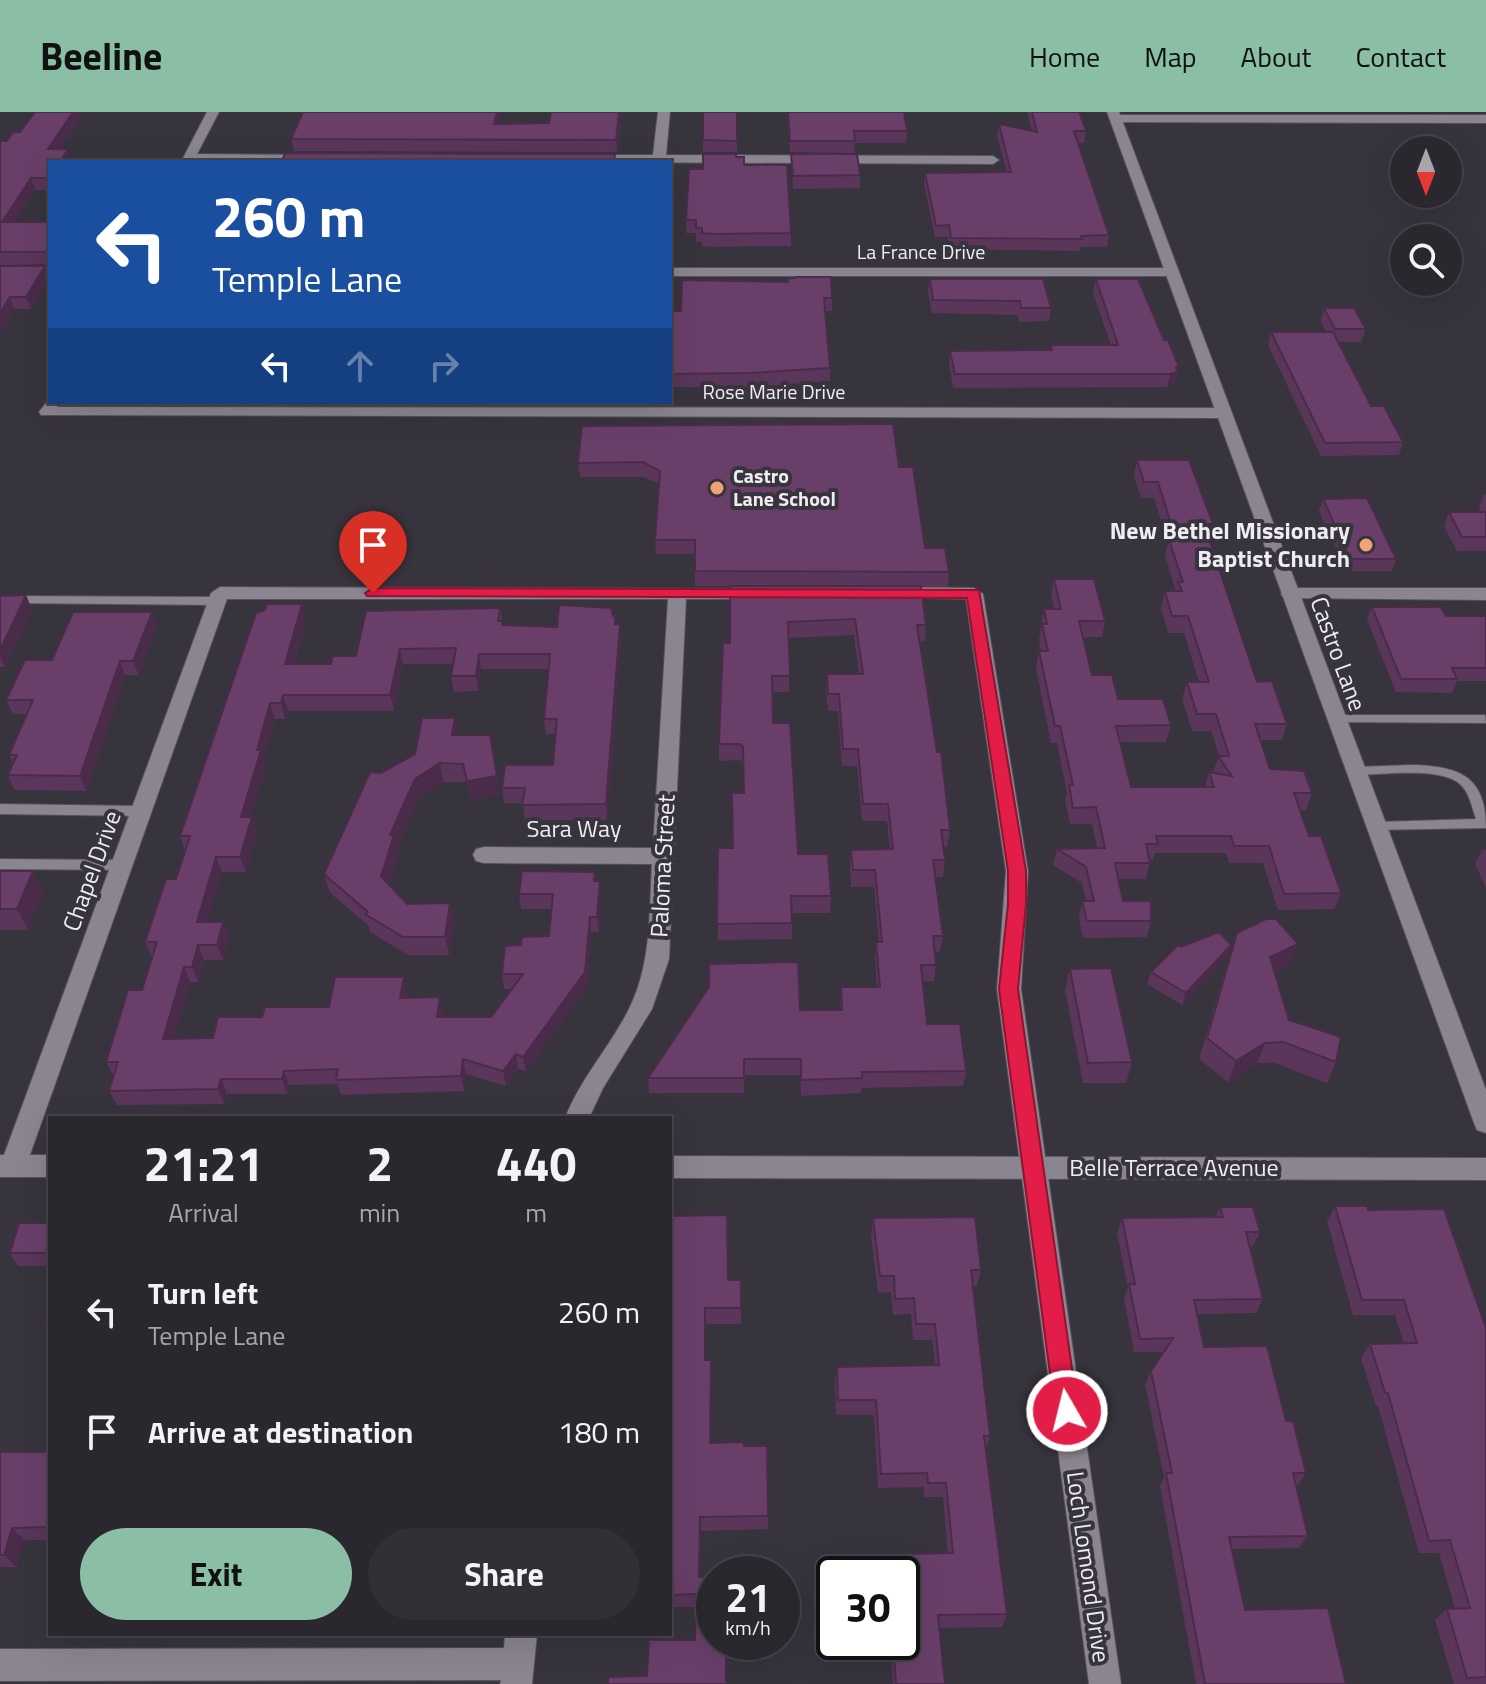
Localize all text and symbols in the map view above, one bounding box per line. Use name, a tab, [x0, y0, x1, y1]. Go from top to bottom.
text: Beeline	[40, 27, 162, 85]
text: Home	[1029, 35, 1100, 78]
text: Map	[1144, 35, 1197, 78]
text: About	[1241, 35, 1311, 78]
text: Contact	[1355, 35, 1446, 78]
north arrow	[1390, 136, 1462, 208]
map controls	[1390, 136, 1462, 296]
text: 260 m	[212, 174, 365, 259]
icon: left	[80, 192, 184, 296]
button: search	[1390, 224, 1462, 296]
street label: La France Drive	[857, 236, 985, 267]
text: Temple Lane	[212, 251, 402, 306]
icon: left	[254, 344, 298, 388]
icon: ahead	[338, 344, 382, 388]
icon: right	[422, 344, 466, 388]
street label: Rose Marie Drive	[703, 376, 845, 407]
place label: Castro Lane School	[733, 460, 836, 514]
marker: Castro Lane School	[708, 479, 726, 497]
pin	[339, 511, 407, 593]
place label: New Bethel Missionary Baptist Church	[1110, 512, 1350, 576]
icon: arrive	[351, 523, 395, 567]
marker: New Bethel Missionary Baptist Church	[1357, 536, 1375, 554]
street label: Castro Lane	[1302, 591, 1376, 716]
street label: Paloma Street	[640, 793, 684, 939]
street label: Chapel Drive	[53, 805, 130, 936]
street label: Sara Way	[526, 810, 622, 846]
text: 21:21	[144, 1127, 263, 1200]
text: 2	[366, 1127, 393, 1200]
text: 440	[496, 1127, 576, 1200]
street label: Belle Terrace Avenue	[1069, 1149, 1279, 1185]
text: Arrival	[168, 1193, 239, 1232]
text: min	[359, 1193, 400, 1232]
text: m	[525, 1193, 547, 1232]
text: Turn left	[148, 1270, 258, 1316]
text: 260 m	[558, 1289, 640, 1335]
icon: left	[80, 1290, 124, 1334]
text: Temple Lane	[148, 1316, 285, 1355]
position arrow	[1025, 1369, 1109, 1453]
text: Arrive at destination	[148, 1409, 413, 1455]
text: 180 m	[558, 1409, 640, 1455]
icon: arrive	[80, 1410, 124, 1454]
street label: Loch Lomond Drive	[1058, 1469, 1120, 1665]
button: Exit	[80, 1528, 352, 1620]
button: Share	[368, 1528, 640, 1620]
speed limit sign: 30	[816, 1556, 920, 1660]
text: 21	[726, 1567, 770, 1628]
text: km/h	[725, 1612, 771, 1643]

